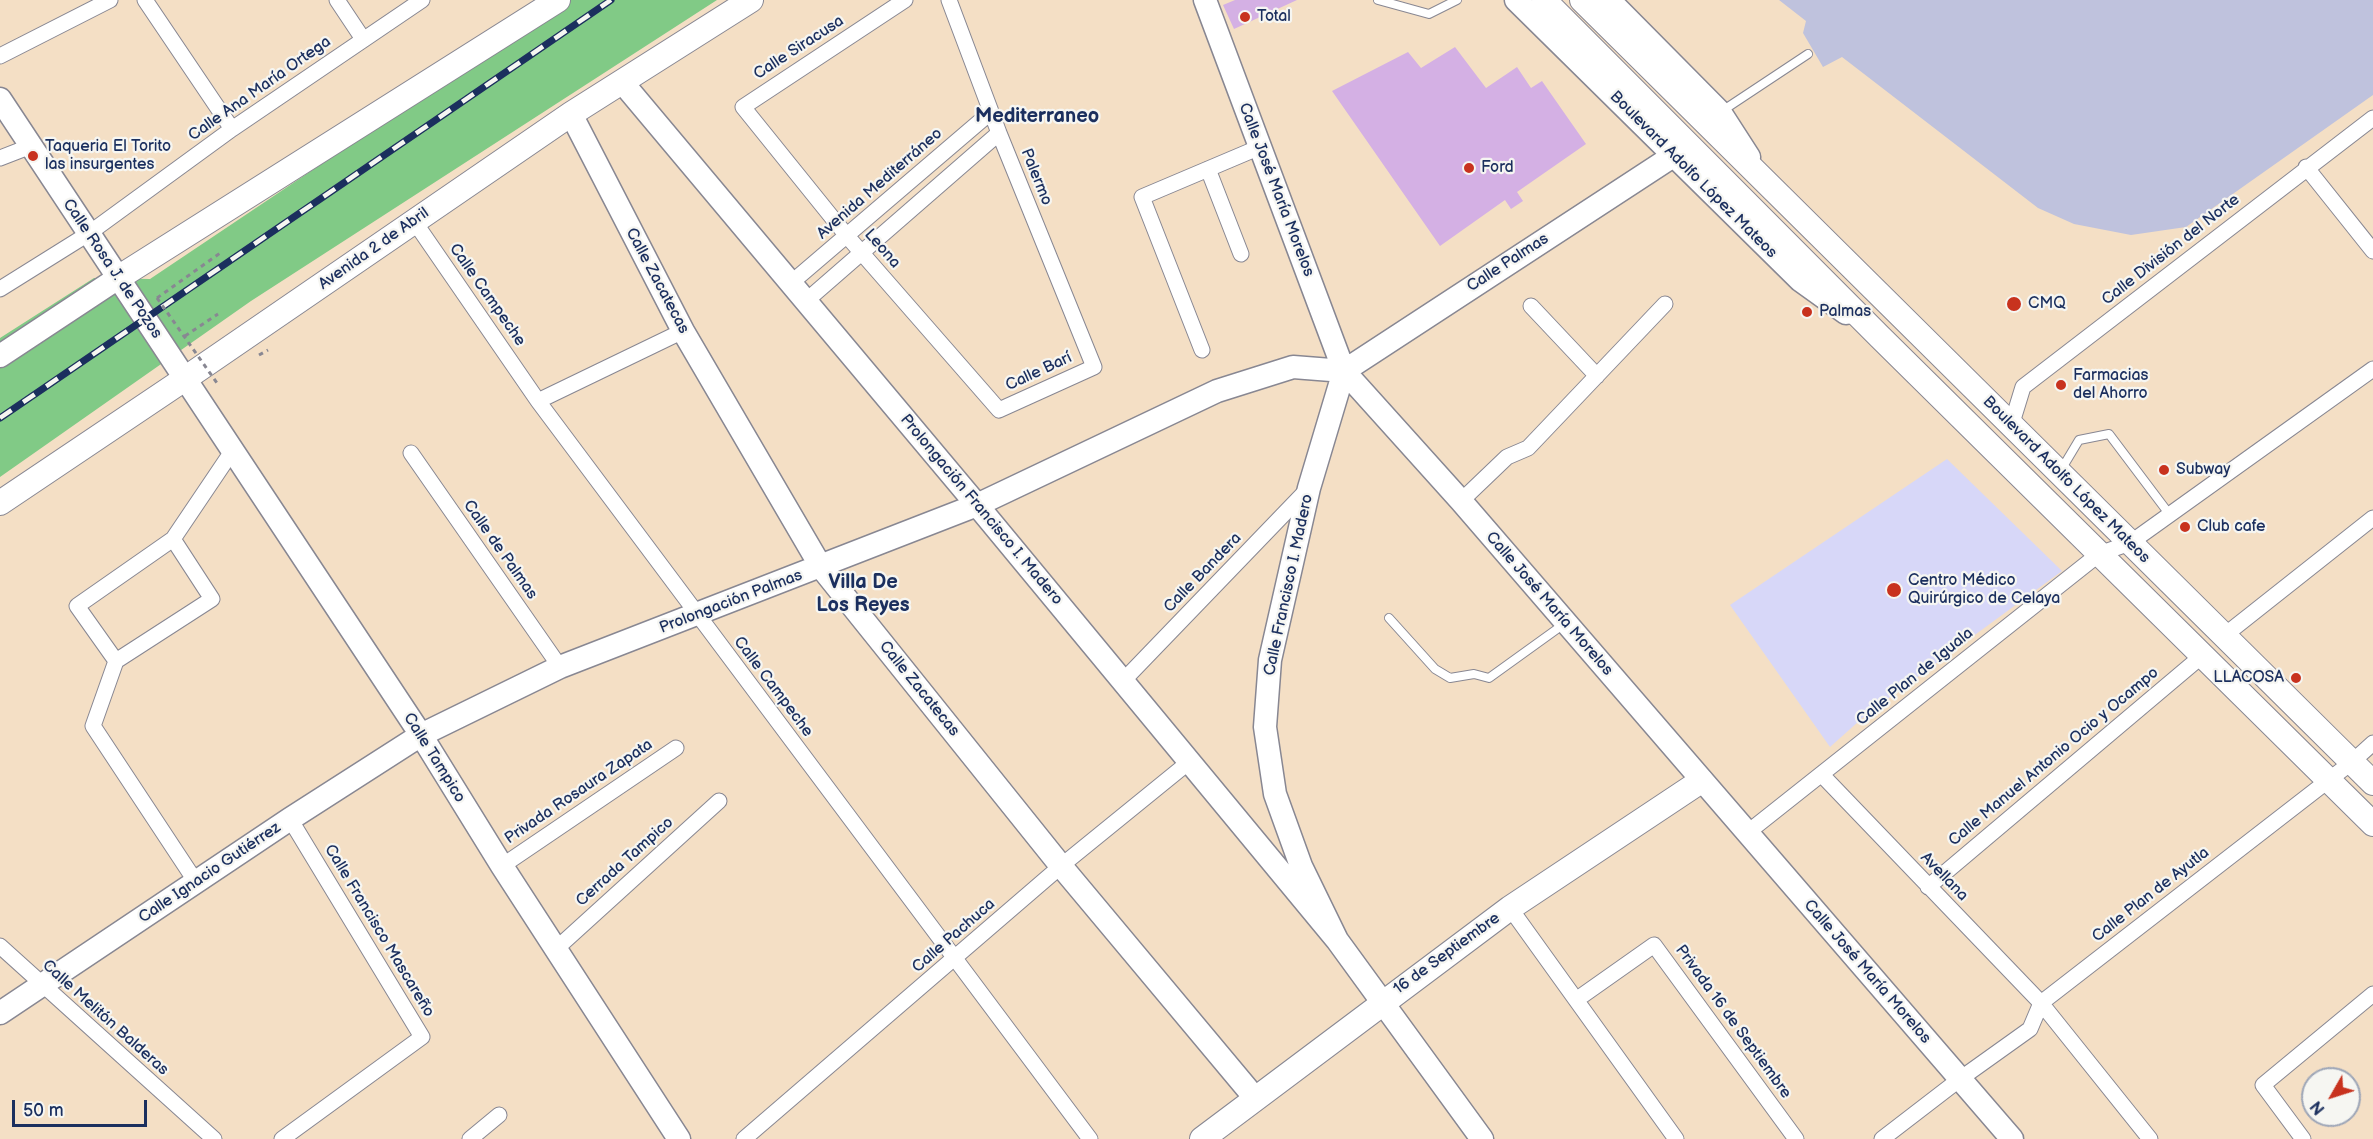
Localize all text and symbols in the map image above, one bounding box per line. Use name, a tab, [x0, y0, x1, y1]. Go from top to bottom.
place label: Total	[1257, 7, 1291, 27]
marker: Total	[1238, 10, 1252, 24]
street label: Calle Siracusa	[750, 12, 848, 84]
street label: Calle Ana María Ortega	[185, 32, 335, 146]
street label: Boulevard Adolfo López Mateos	[1605, 87, 1781, 263]
street label: Calle José María Morelos	[1234, 100, 1318, 280]
district label: Mediterraneo	[975, 105, 1099, 129]
street label: Avenida Mediterráneo	[813, 124, 947, 244]
place label: Taqueria El Torito las insurgentes	[45, 137, 171, 175]
street label: Palermo	[1016, 146, 1056, 208]
marker: Taqueria El Torito las insurgentes	[26, 149, 40, 163]
place label: Ford	[1481, 158, 1514, 178]
marker: Ford	[1462, 161, 1476, 175]
street label: Calle División del Norte	[2098, 190, 2244, 310]
street label: Calle Rosa J. de Pozos	[58, 196, 166, 342]
street label: Avenida 2 de Abril	[315, 204, 433, 294]
street label: Calle Zacatecas	[621, 225, 693, 337]
street label: Leona	[860, 226, 904, 272]
street label: Calle Palmas	[1464, 229, 1552, 297]
street label: Calle Campeche	[445, 240, 529, 350]
place label: CMQ	[2028, 294, 2066, 314]
marker: CMQ	[2005, 295, 2023, 313]
place label: Palmas	[1819, 302, 1871, 322]
marker: Palmas	[1800, 305, 1814, 319]
street label: Calle Barí	[1003, 348, 1075, 396]
place label: Farmacias del Ahorro	[2073, 366, 2148, 404]
marker: Farmacias del Ahorro	[2054, 378, 2068, 392]
street label: Boulevard Adolfo López Mateos	[1978, 392, 2154, 568]
street label: Prolongación Francisco I. Madero	[896, 411, 1066, 609]
place label: Subway	[2176, 460, 2230, 480]
marker: Subway	[2157, 463, 2171, 477]
street label: Calle Francisco I. Madero	[1260, 493, 1318, 677]
street label: Calle de Palmas	[459, 497, 541, 603]
place label: Club cafe	[2197, 517, 2266, 537]
marker: Club cafe	[2178, 520, 2192, 534]
street label: Calle José María Morelos	[1481, 528, 1617, 680]
street label: Calle Bandera	[1160, 529, 1246, 617]
street label: Prolongación Palmas	[657, 566, 805, 638]
district label: Villa De Los Reyes	[816, 571, 910, 618]
place label: Centro Médico Quirúrgico de Celaya	[1908, 571, 2060, 609]
marker: Centro Médico Quirúrgico de Celaya	[1885, 581, 1903, 599]
street label: Calle Plan de Iguala	[1853, 624, 1977, 730]
street label: Calle Campeche	[729, 633, 817, 741]
street label: Calle Zacatecas	[875, 637, 963, 741]
street label: Calle Manuel Antonio Ocio y Ocampo	[1945, 663, 2163, 851]
place label: LLACOSA	[2213, 668, 2284, 688]
marker: LLACOSA	[2289, 671, 2303, 685]
street label: Calle Tampico	[399, 710, 469, 806]
street label: Privada Rosaura Zapata	[502, 735, 656, 849]
street label: Cerrada Tampico	[572, 813, 678, 911]
street label: Calle Ignacio Gutiérrez	[136, 818, 284, 928]
street label: Calle Francisco Mascareño	[320, 841, 438, 1021]
street label: Calle Plan de Ayutla	[2089, 843, 2213, 947]
street label: Avellana	[1916, 849, 1972, 905]
street label: Calle Pachuca	[909, 895, 999, 977]
street label: Calle José María Morelos	[1799, 896, 1935, 1048]
street label: 16 de Septiembre	[1390, 909, 1504, 999]
street label: Privada 16 de Septiembre	[1671, 941, 1795, 1103]
street label: Calle Melitón Balderas	[38, 956, 172, 1080]
north arrow	[2301, 1067, 2361, 1127]
scale bar	[15, 1088, 150, 1126]
text: N	[2307, 1097, 2329, 1118]
text: 50 m	[23, 1100, 64, 1121]

